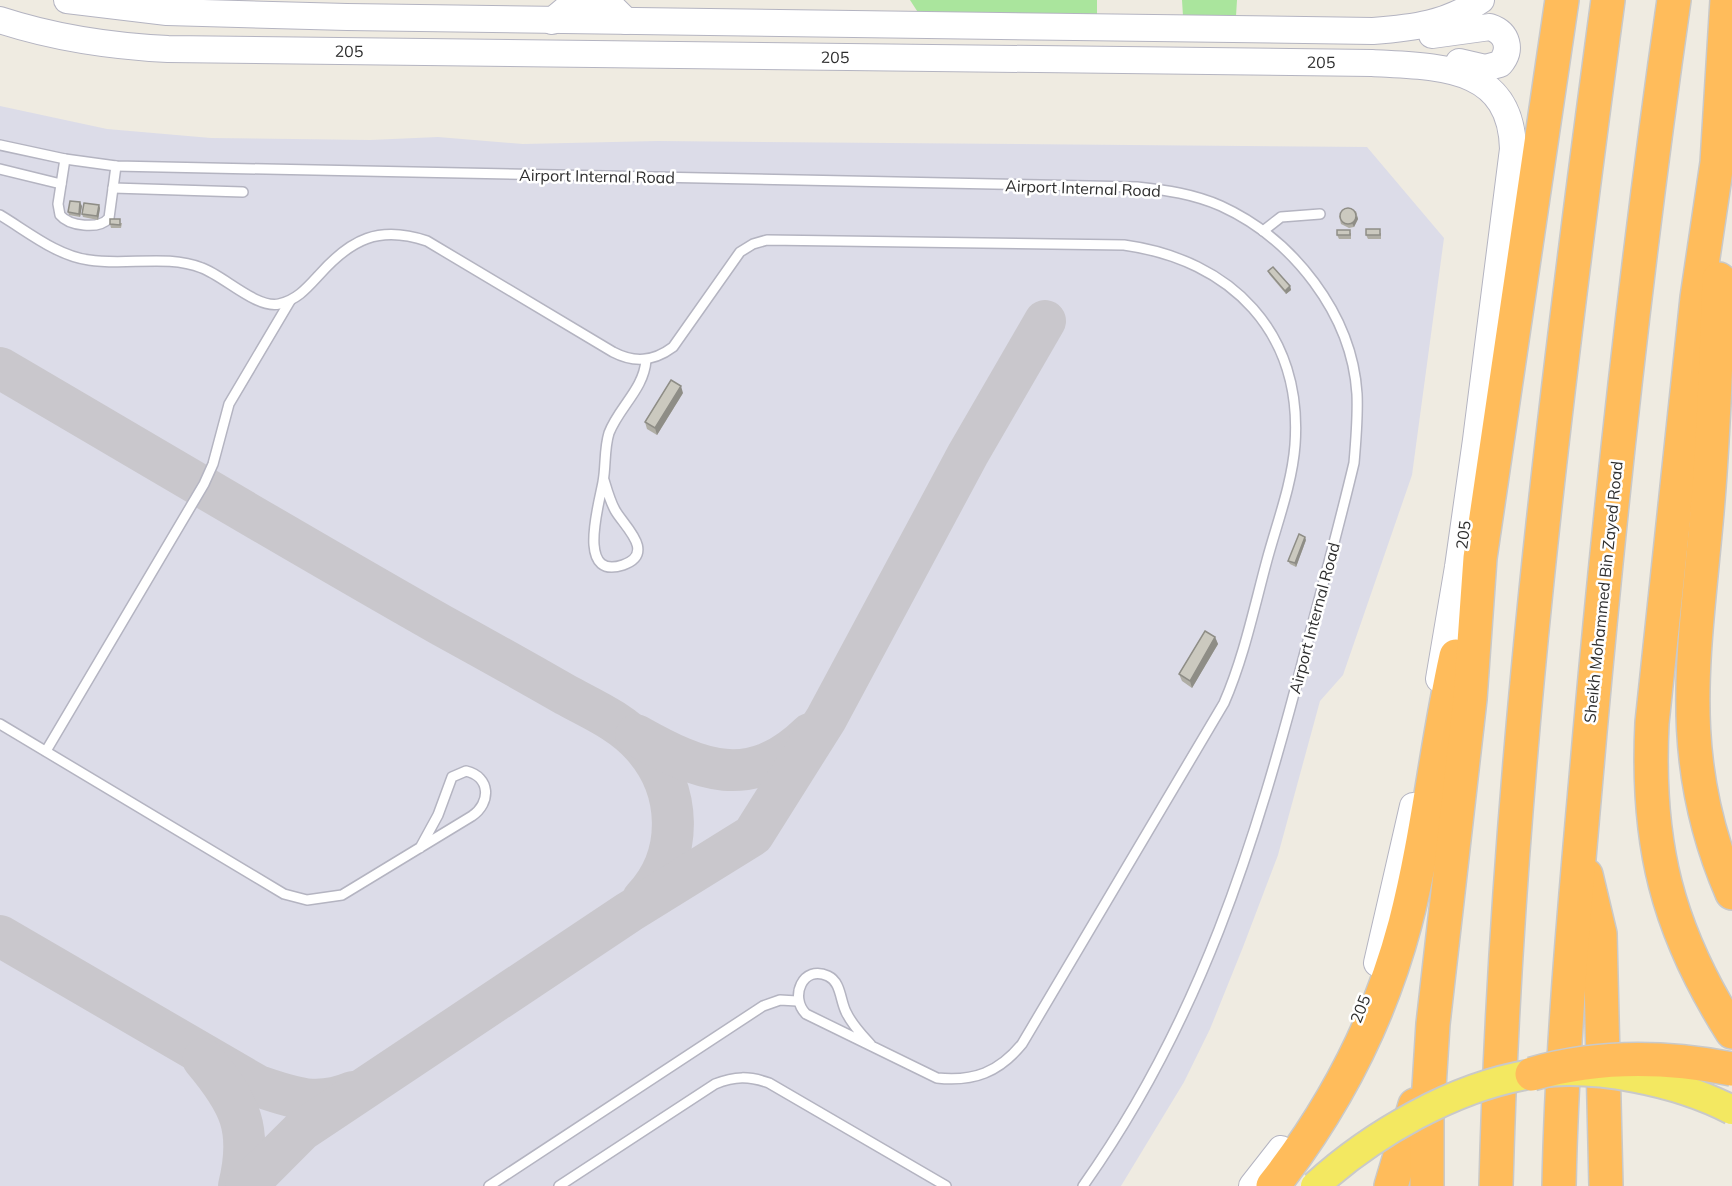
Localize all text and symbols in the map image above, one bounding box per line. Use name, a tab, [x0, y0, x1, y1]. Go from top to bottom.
street label: 205	[334, 41, 364, 61]
street label: 205	[820, 47, 850, 67]
street label: 205	[1306, 52, 1336, 72]
street label: Airport Internal Road	[519, 165, 675, 187]
street label: Airport Internal Road	[1005, 175, 1161, 201]
street label: Sheikh Mohammed Bin Zayed Road	[1579, 460, 1627, 724]
street label: 205	[1451, 519, 1475, 551]
street label: Airport Internal Road	[1284, 540, 1344, 696]
street label: 205	[1345, 992, 1375, 1026]

